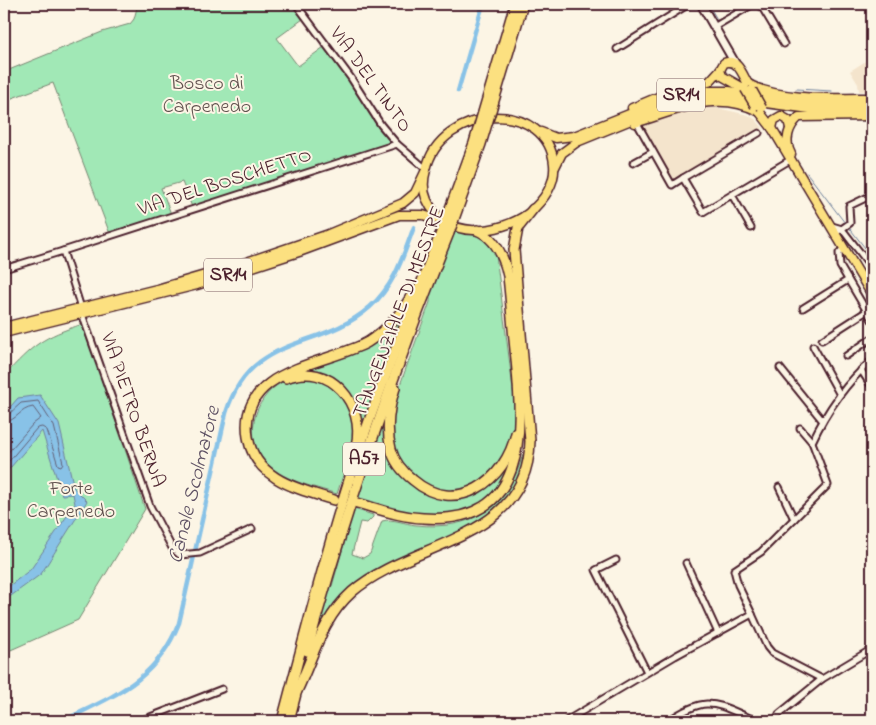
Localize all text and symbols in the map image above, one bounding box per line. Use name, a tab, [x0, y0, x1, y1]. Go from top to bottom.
street label: VIA DEL TINTO	[321, 20, 418, 139]
park label: Bosco di Carpenedo	[163, 70, 251, 122]
road number: SR14	[657, 78, 705, 112]
street label: VIA DEL BOSCHETTO	[134, 141, 315, 225]
street label: TANGENZIALE DI MESTRE	[346, 202, 454, 422]
road number: SR14	[204, 258, 252, 292]
street label: VIA PIETRO BERNA	[92, 328, 172, 491]
water label: Canale Scolmatore	[161, 402, 229, 567]
road number: A57	[343, 442, 385, 476]
park label: Forte Carpenedo	[27, 475, 115, 527]

